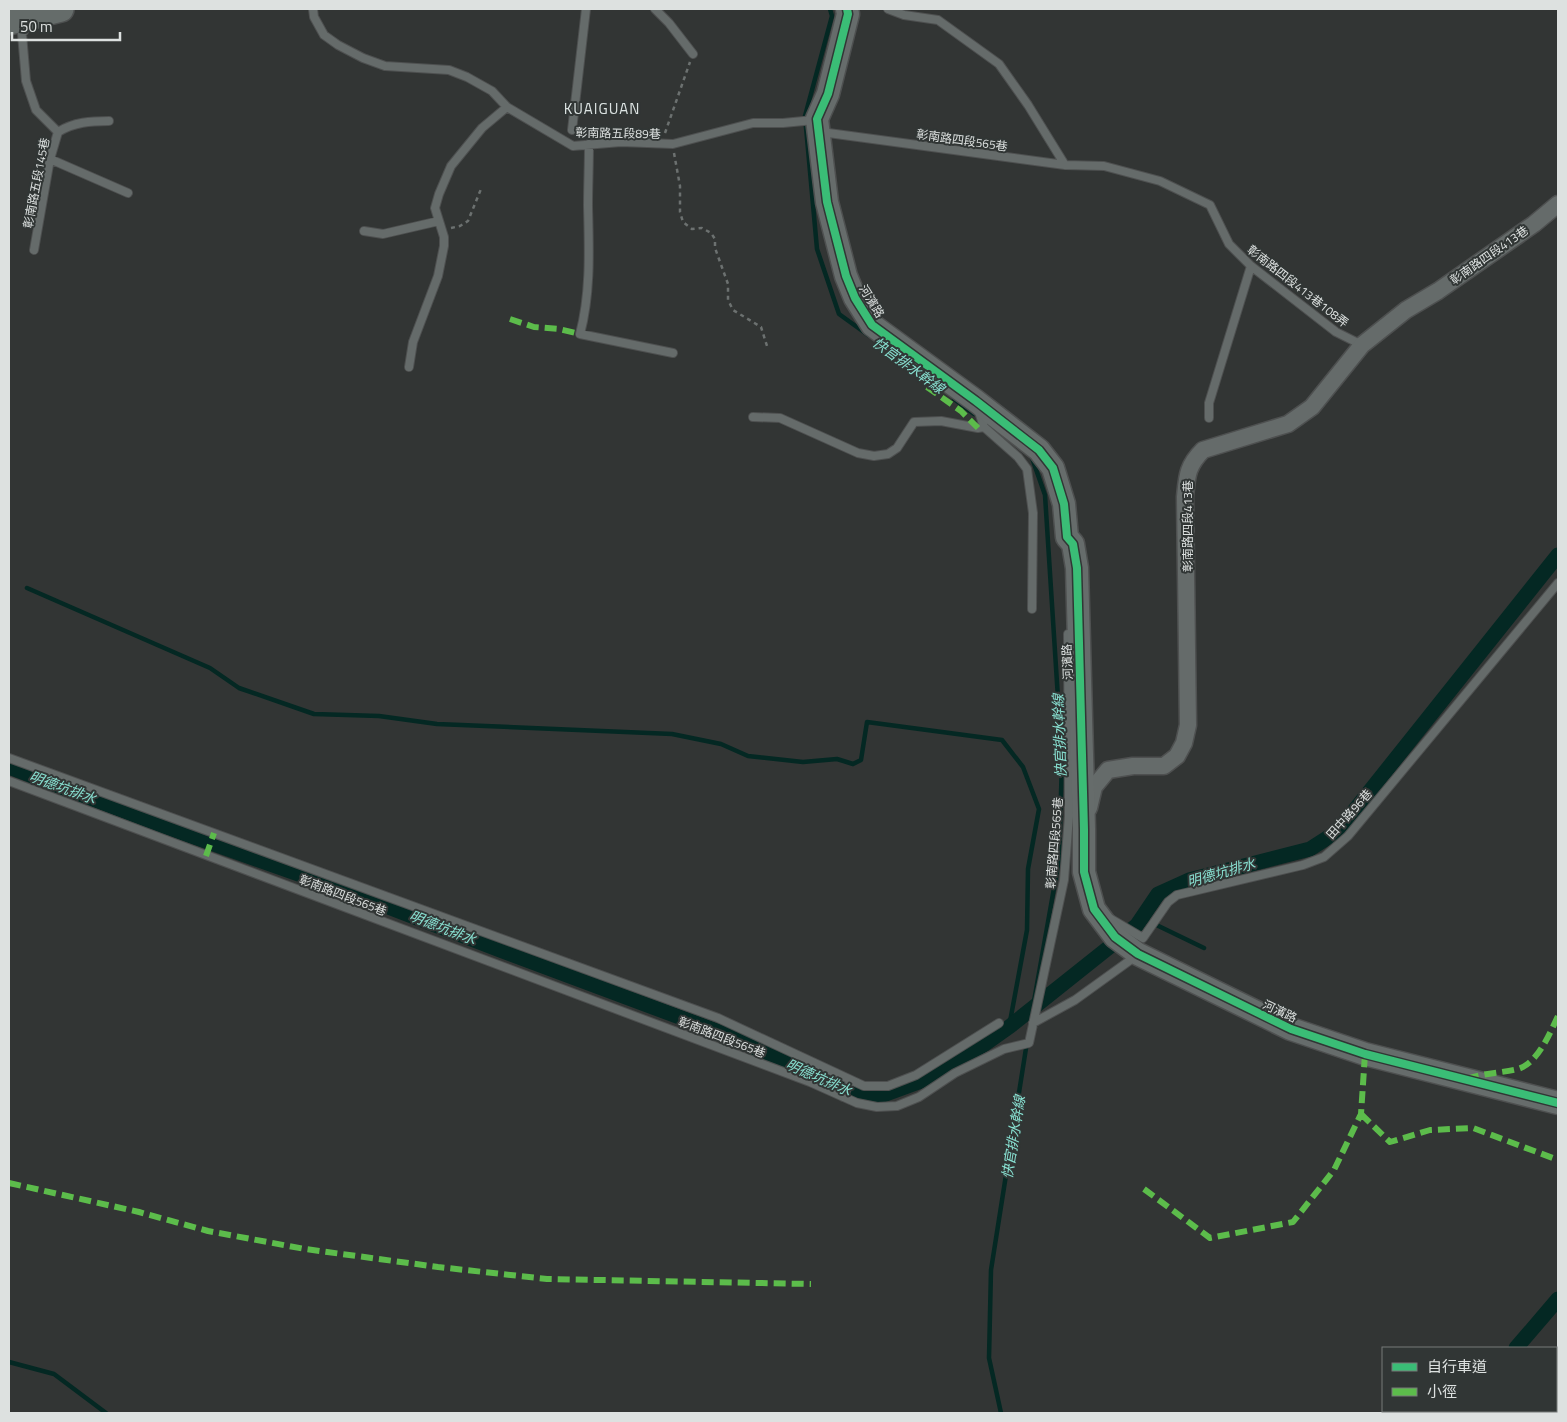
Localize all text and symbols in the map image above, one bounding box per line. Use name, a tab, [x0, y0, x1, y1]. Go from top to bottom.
scale bar	[12, 10, 120, 42]
text: 50 m	[20, 15, 53, 38]
district label: KUAIGUAN	[564, 97, 640, 120]
street label: 彰南路五段89巷	[575, 123, 661, 143]
street label: 彰南路四段565巷	[915, 124, 1009, 156]
street label: 彰南路五段145巷	[18, 136, 54, 230]
street label: 彰南路四段413巷	[1446, 221, 1532, 289]
street label: 彰南路四段413巷108弄	[1243, 240, 1353, 332]
street label: 河濱路	[855, 281, 889, 321]
water label: 快官排水幹線	[869, 332, 951, 399]
street label: 彰南路四段413巷	[1178, 480, 1197, 572]
street label: 河濱路	[1057, 644, 1077, 680]
water label: 快官排水幹線	[1047, 692, 1071, 778]
water label: 明德坑排水	[27, 765, 100, 809]
street label: 田中路96巷	[1321, 785, 1377, 843]
street label: 彰南路四段565巷	[1041, 796, 1067, 890]
water label: 明德坑排水	[1184, 852, 1258, 892]
street label: 彰南路四段565巷	[297, 870, 389, 920]
water label: 明德坑排水	[407, 905, 480, 950]
street label: 河濱路	[1260, 995, 1300, 1027]
street label: 彰南路四段565巷	[676, 1012, 768, 1062]
water label: 明德坑排水	[783, 1053, 856, 1101]
water label: 快官排水幹線	[996, 1092, 1030, 1180]
legend	[1382, 1347, 1557, 1412]
text: 自行車道	[1427, 1355, 1487, 1378]
text: 小徑	[1427, 1380, 1457, 1403]

